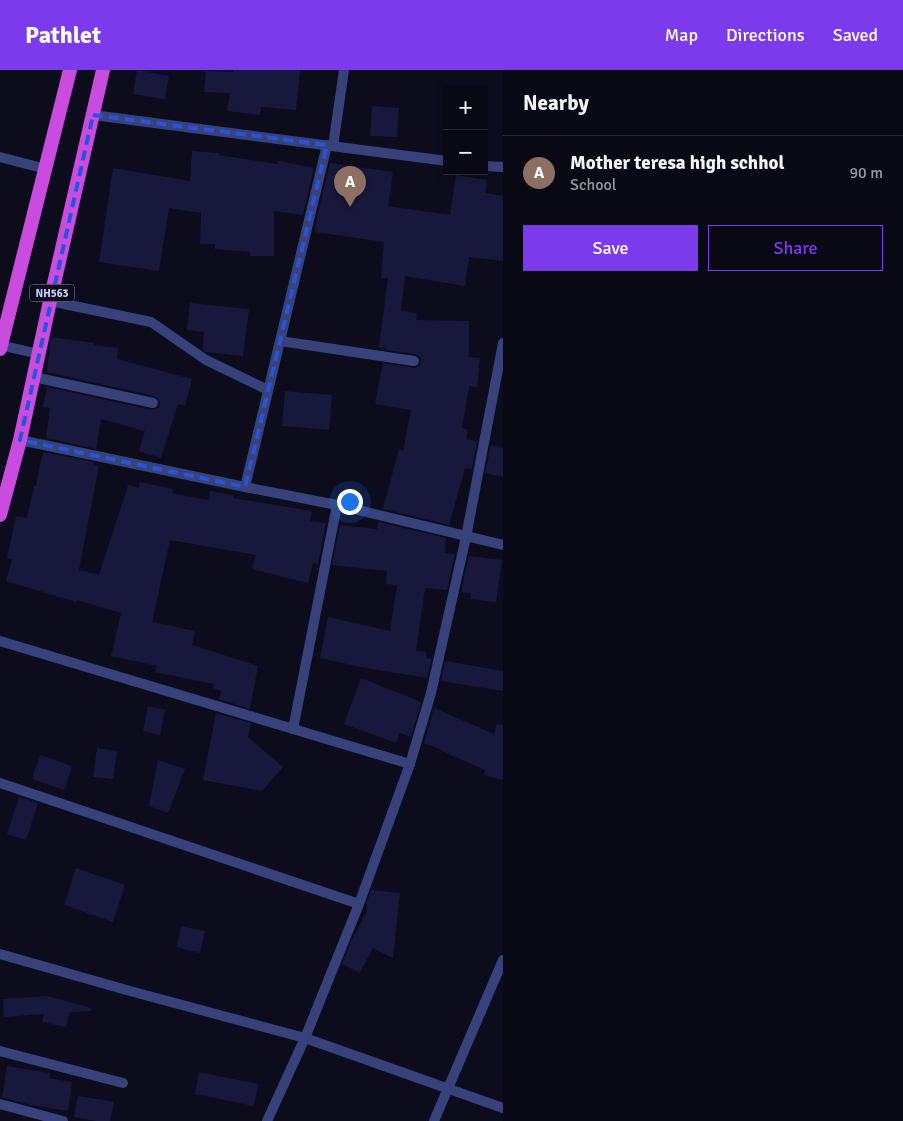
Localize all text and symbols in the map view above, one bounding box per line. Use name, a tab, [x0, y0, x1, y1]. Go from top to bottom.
text: Pathlet	[25, 20, 101, 50]
text: Map	[665, 24, 698, 46]
text: Directions	[726, 24, 805, 46]
text: Saved	[833, 24, 878, 46]
map controls	[443, 85, 488, 175]
button: +	[443, 85, 488, 130]
text: Nearby	[523, 90, 589, 116]
button: −	[443, 130, 488, 175]
text: Mother teresa high schhol	[570, 151, 784, 175]
text: A	[534, 163, 544, 183]
text: 90 m	[849, 163, 883, 183]
pin: A	[334, 166, 366, 207]
text: School	[570, 175, 616, 195]
button: Save	[523, 225, 698, 271]
button: Share	[708, 225, 883, 271]
road number: NH563	[30, 284, 74, 302]
your location	[337, 489, 363, 515]

